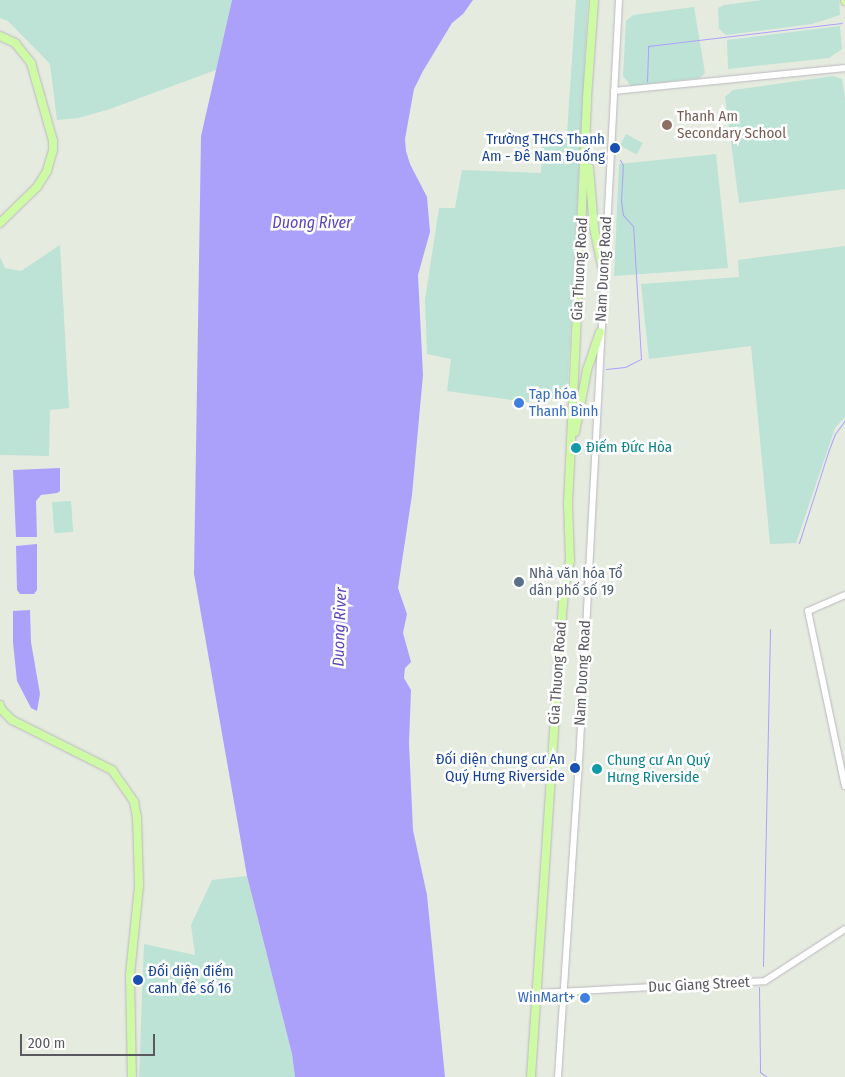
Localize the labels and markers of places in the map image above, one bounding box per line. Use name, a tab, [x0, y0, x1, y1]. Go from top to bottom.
place label: Thanh Am Secondary School	[677, 107, 786, 142]
marker: Thanh Am Secondary School	[661, 119, 673, 131]
place label: Trường THCS Thanh Am - Đê Nam Đuống	[482, 130, 605, 165]
marker: Trường THCS Thanh Am - Đê Nam Đuống	[609, 142, 621, 154]
place label: Tạp hóa Thanh Bình	[529, 385, 598, 420]
marker: Tạp hóa Thanh Bình	[513, 397, 525, 409]
place label: Điếm Đức Hòa	[586, 439, 672, 457]
marker: Điếm Đức Hòa	[570, 442, 582, 454]
place label: Nhà văn hóa Tổ dân phố số 19	[529, 564, 623, 599]
marker: Nhà văn hóa Tổ dân phố số 19	[513, 576, 525, 588]
place label: Đối diện chung cư An Quý Hưng Riverside	[436, 750, 565, 785]
place label: Chung cư An Quý Hưng Riverside	[607, 751, 710, 786]
marker: Đối diện chung cư An Quý Hưng Riverside	[569, 762, 581, 774]
marker: Chung cư An Quý Hưng Riverside	[591, 763, 603, 775]
place label: Đối diện điếm canh đê số 16	[148, 962, 234, 997]
marker: Đối diện điếm canh đê số 16	[132, 974, 144, 986]
place label: WinMart+	[518, 989, 575, 1007]
marker: WinMart+	[579, 992, 591, 1004]

